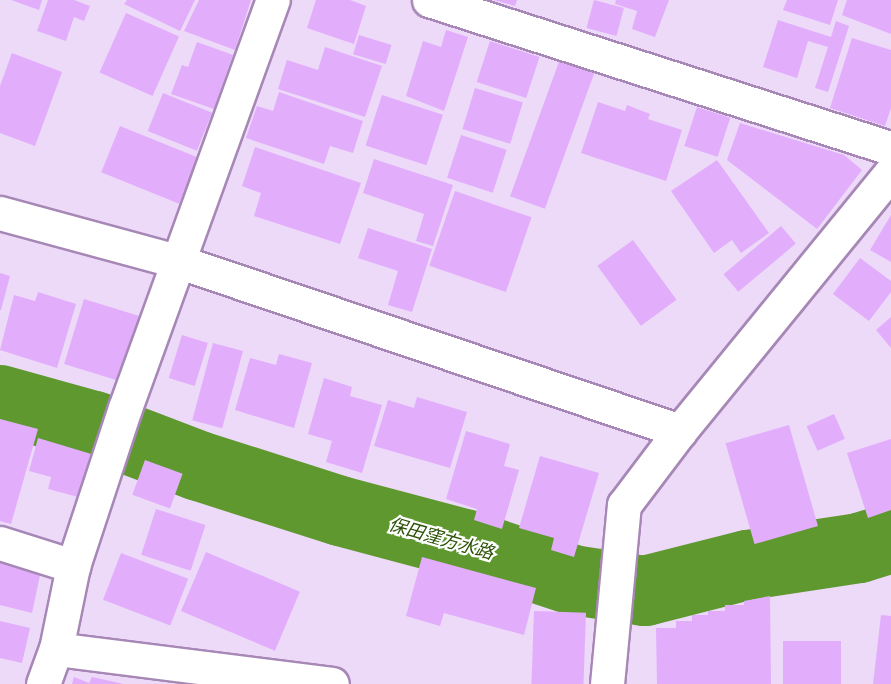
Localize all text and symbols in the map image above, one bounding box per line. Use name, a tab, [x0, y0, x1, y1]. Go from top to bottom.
water label: 保田窪方水路	[386, 514, 496, 564]

